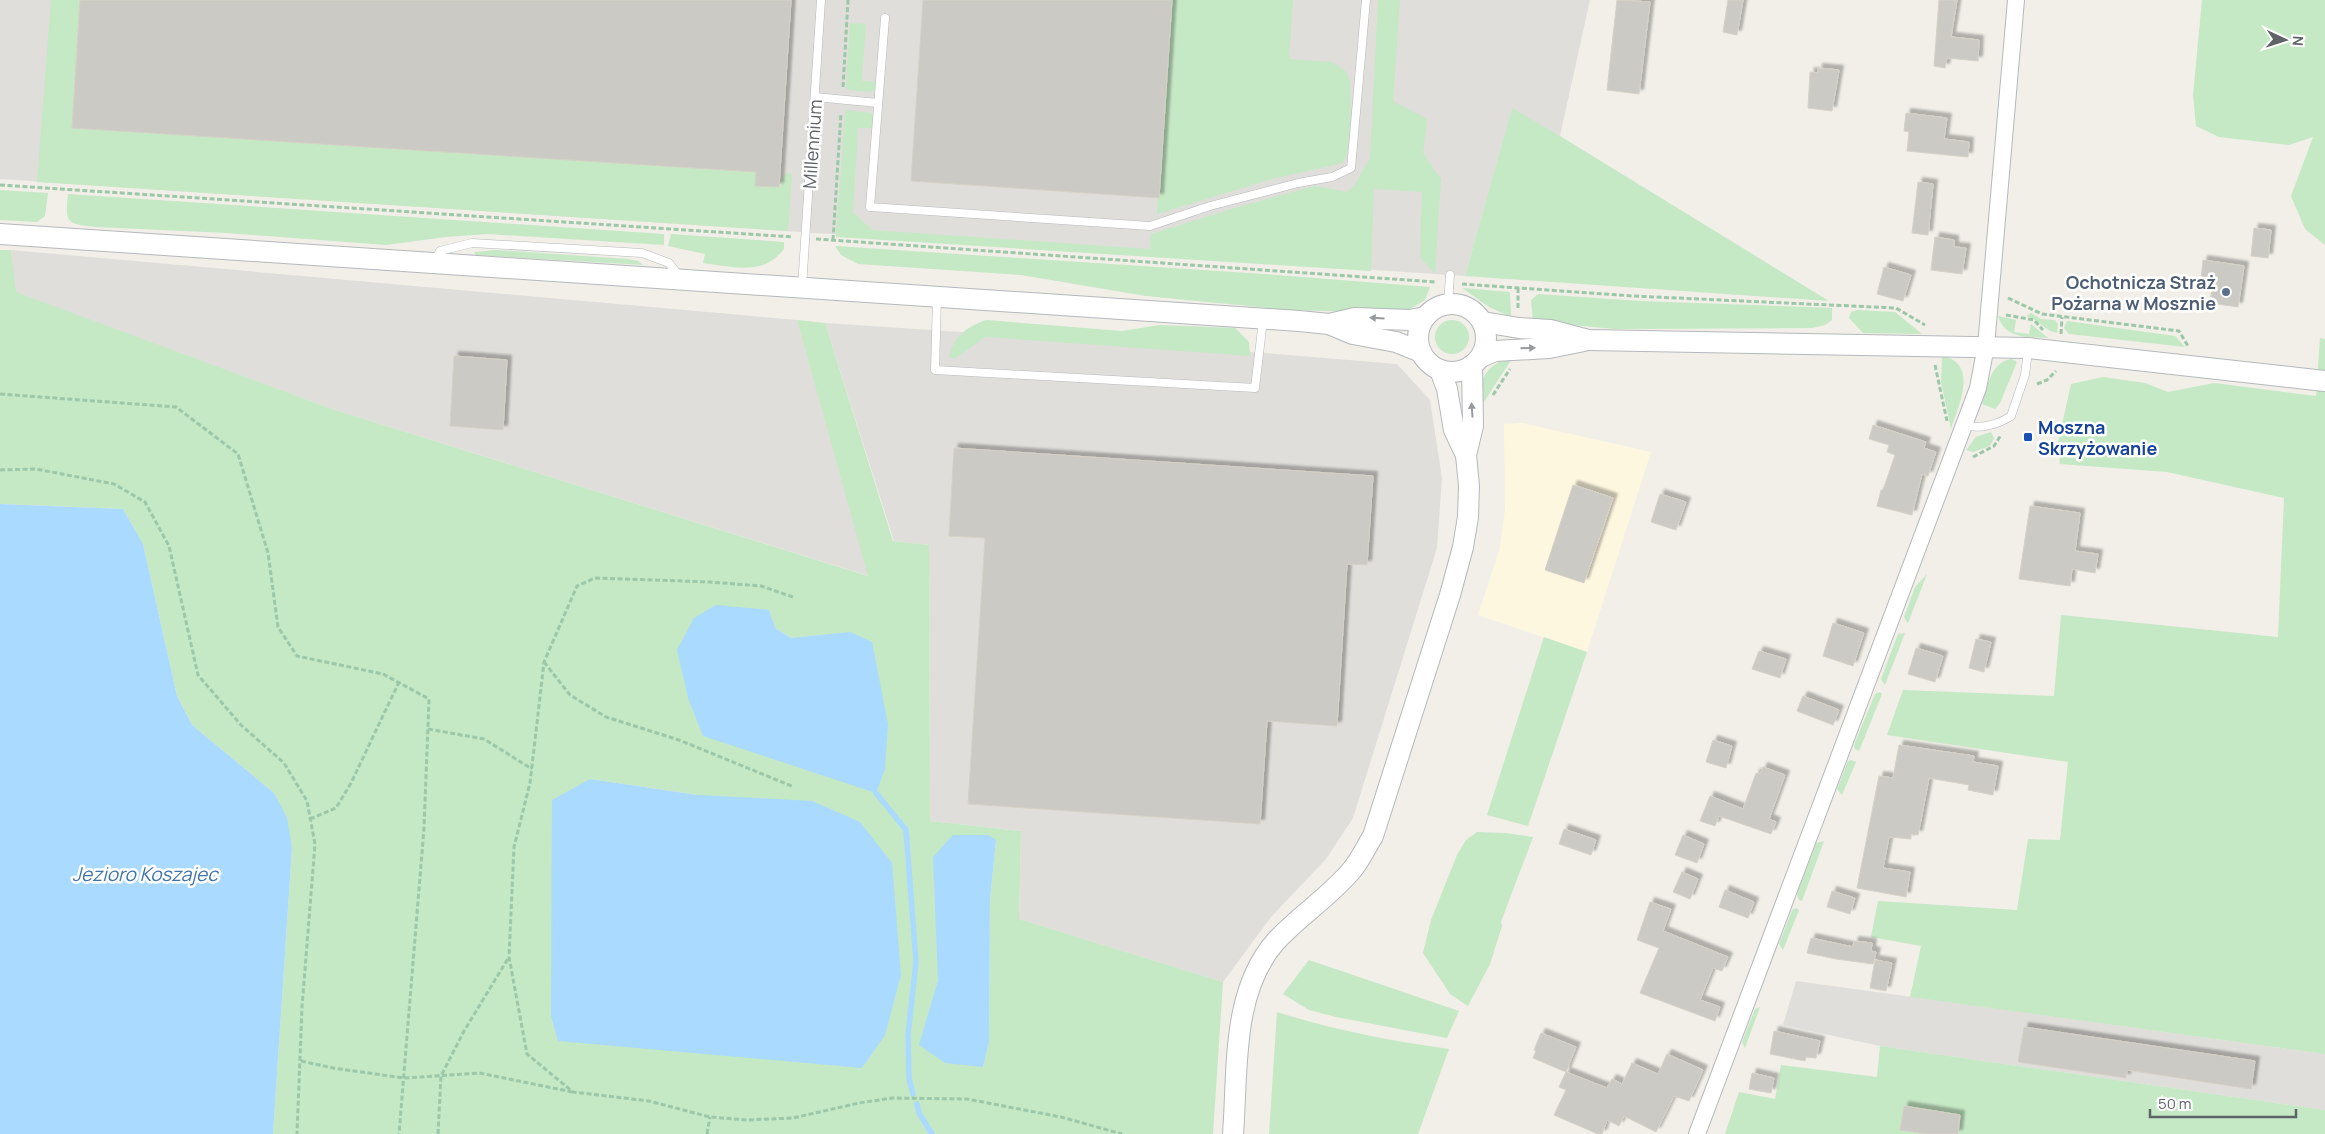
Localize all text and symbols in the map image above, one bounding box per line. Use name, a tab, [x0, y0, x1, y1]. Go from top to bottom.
north arrow	[2260, 15, 2310, 65]
text: N	[2289, 35, 2308, 47]
street label: Millennium	[797, 98, 827, 190]
place label: Ochotnicza Straż Pożarna w Mosznie	[2051, 270, 2216, 315]
marker: Ochotnicza Straż Pożarna w Mosznie	[2220, 286, 2232, 298]
one-way arrow	[1369, 314, 1385, 322]
one-way arrow	[1521, 344, 1537, 352]
one-way arrow	[1467, 402, 1475, 418]
place label: Moszna Skrzyżowanie	[2038, 415, 2157, 460]
marker: Moszna Skrzyżowanie	[2022, 431, 2034, 443]
water label: Jezioro Koszajec	[72, 861, 219, 887]
scale bar	[2150, 1086, 2296, 1118]
text: 50 m	[2158, 1093, 2192, 1114]

